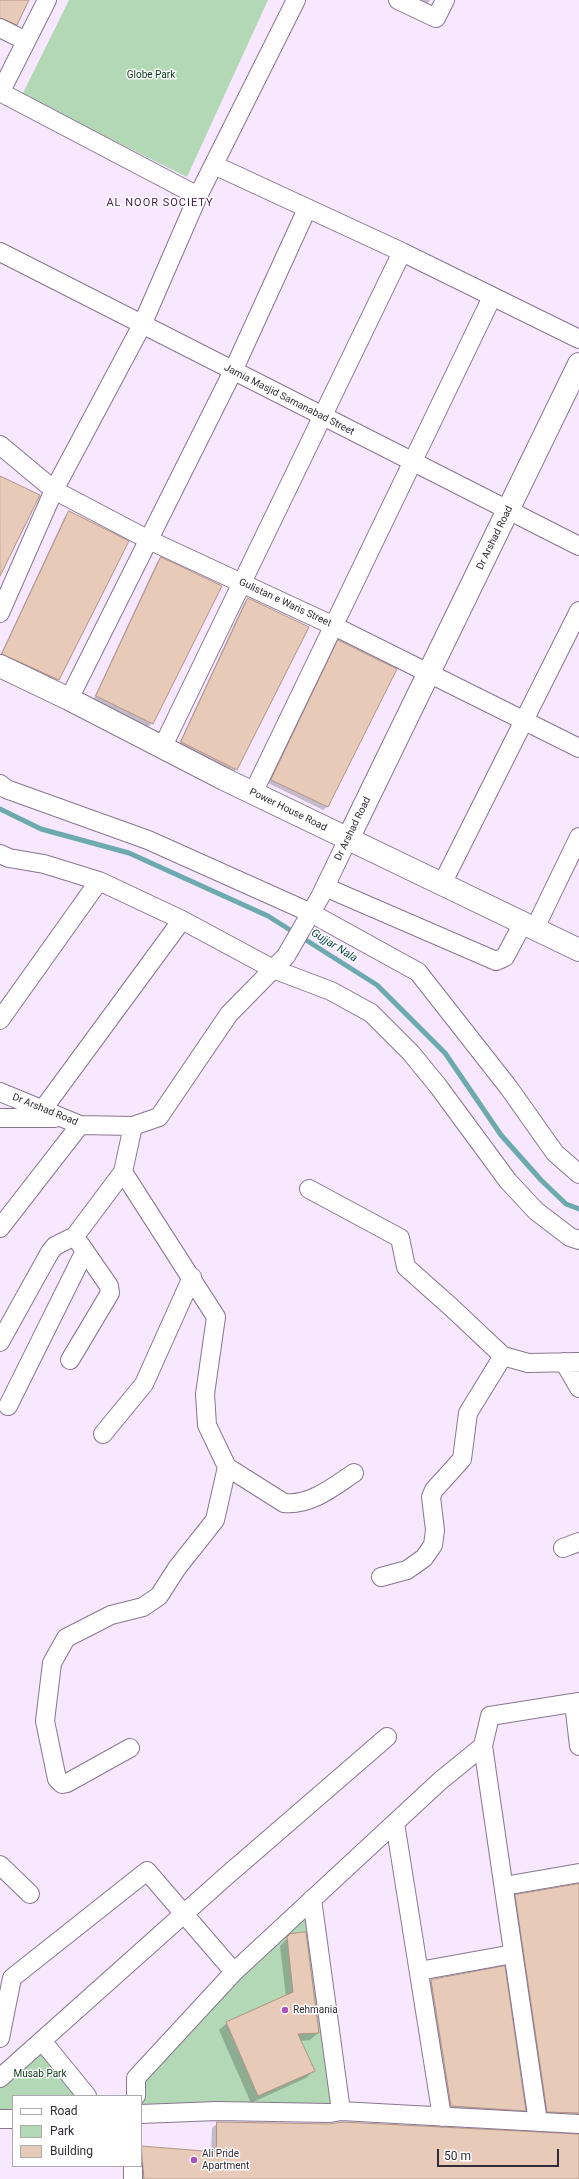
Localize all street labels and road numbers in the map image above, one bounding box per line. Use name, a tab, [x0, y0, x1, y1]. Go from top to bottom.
street label: Jamia Masjid Samanabad Street	[222, 362, 356, 438]
street label: Dr Arshad Road	[474, 504, 516, 572]
street label: Gulistan e Waris Street	[237, 576, 333, 630]
street label: Power House Road	[247, 786, 329, 834]
street label: Dr Arshad Road	[332, 795, 374, 863]
street label: Dr Arshad Road	[11, 1091, 79, 1129]

